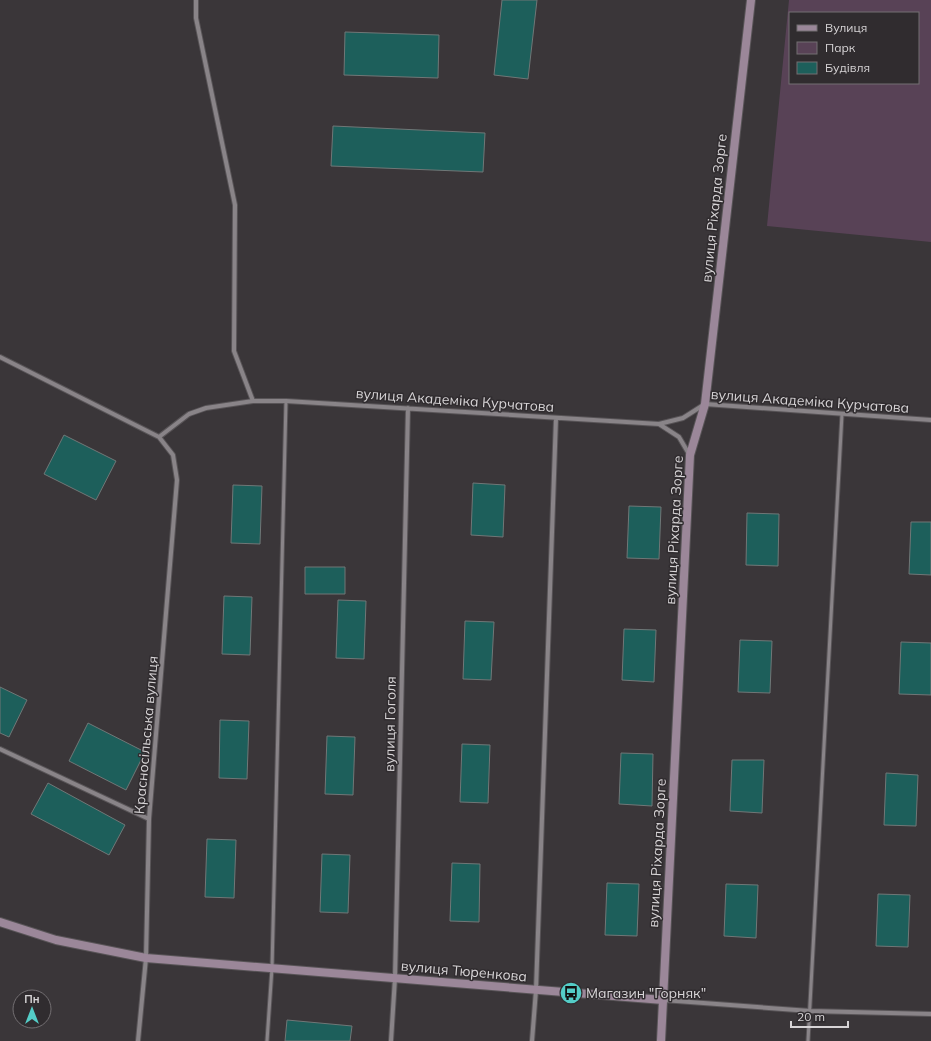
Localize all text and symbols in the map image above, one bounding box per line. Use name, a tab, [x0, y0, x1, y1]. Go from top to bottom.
legend	[789, 12, 919, 84]
text: Вулиця	[825, 20, 867, 35]
text: Парк	[825, 40, 856, 55]
text: Будівля	[825, 60, 870, 75]
street label: вулиця Ріхарда Зорге	[697, 133, 731, 283]
street label: вулиця Академіка Курчатова	[355, 384, 555, 416]
street label: вулиця Академіка Курчатова	[710, 385, 910, 417]
street label: вулиця Ріхарда Зорге	[661, 455, 687, 605]
street label: Красносільська вулиця	[130, 655, 162, 815]
street label: вулиця Гоголя	[380, 676, 400, 772]
street label: вулиця Ріхарда Зорге	[644, 778, 670, 928]
street label: вулиця Тюренкова	[400, 957, 528, 985]
bus stop icon: Магазин "Горняк"	[558, 980, 584, 1006]
place label: Магазин "Горняк"	[586, 984, 706, 1002]
north arrow	[12, 989, 52, 1029]
text: Пн	[24, 992, 40, 1006]
scale bar	[791, 1003, 848, 1029]
text: 20 m	[797, 1009, 825, 1024]

